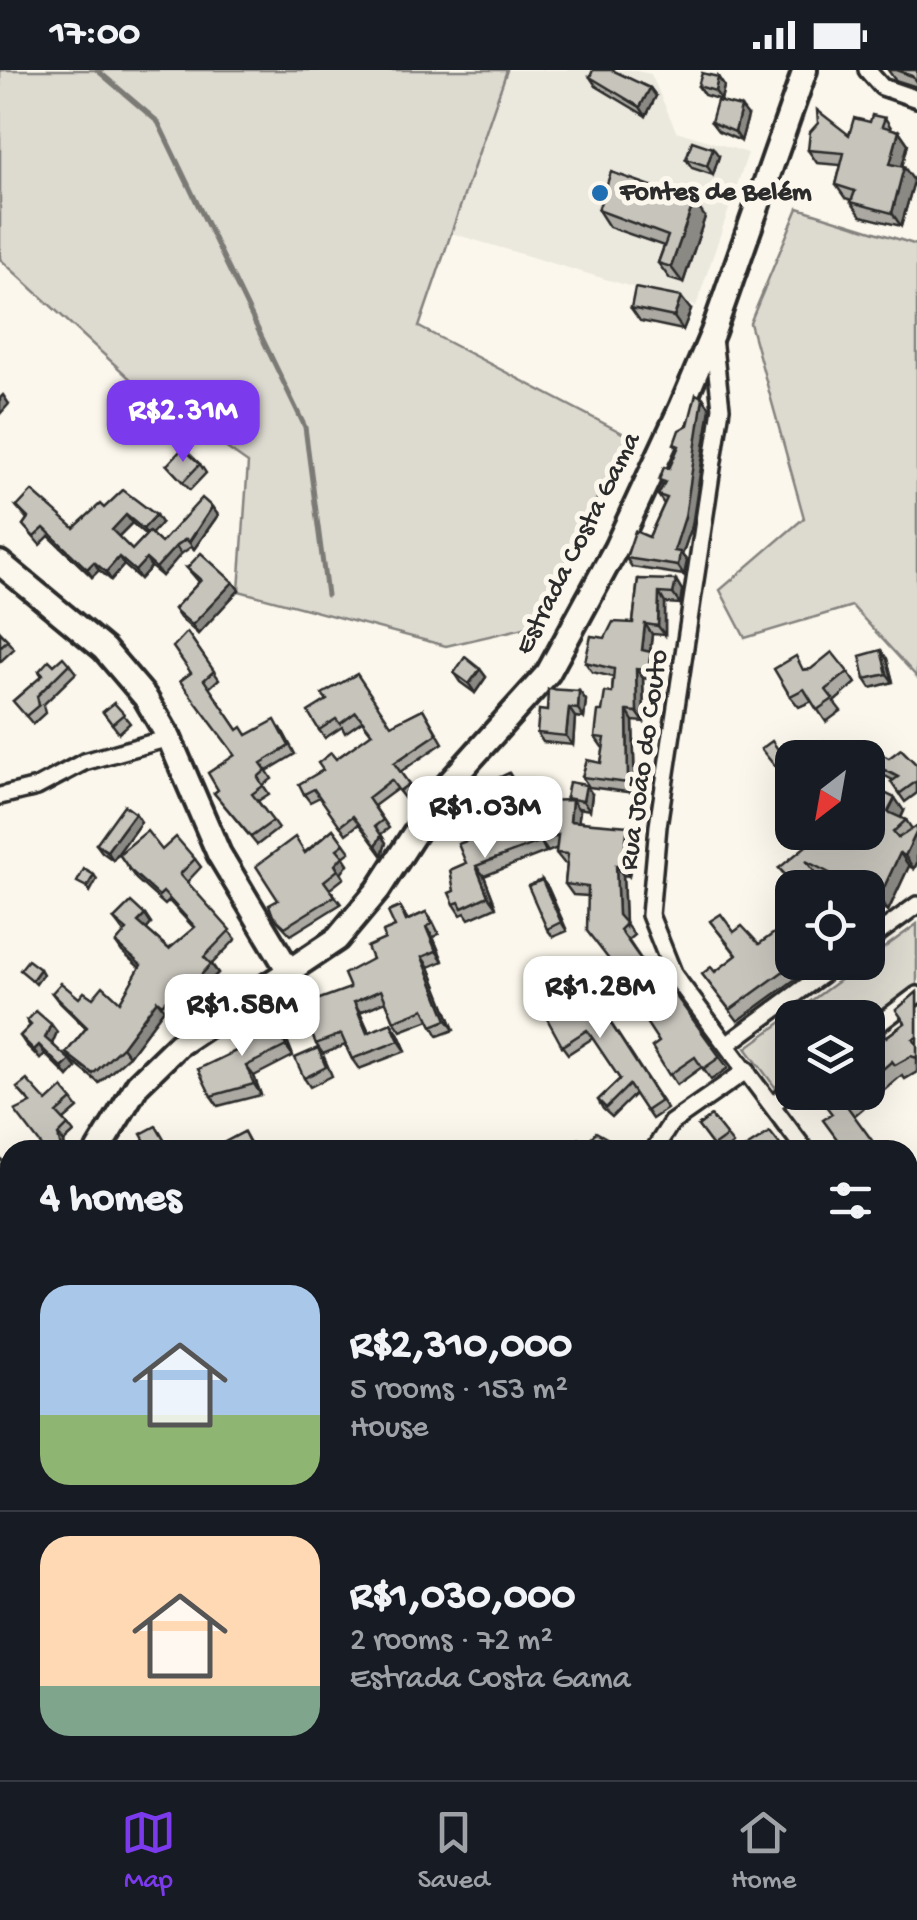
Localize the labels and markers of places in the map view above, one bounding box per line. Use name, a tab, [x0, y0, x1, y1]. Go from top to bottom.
place label: Fontes de Belém	[619, 177, 812, 210]
marker: Fontes de Belém	[589, 182, 611, 204]
pin: R$2.31M	[91, 380, 275, 465]
pin: R$1.03M	[393, 776, 577, 861]
pin: R$1.28M	[508, 956, 692, 1041]
pin: R$1.58M	[150, 974, 334, 1059]

